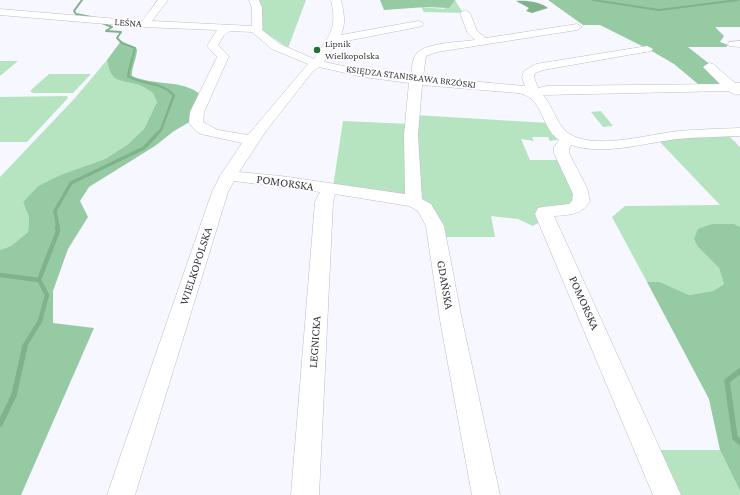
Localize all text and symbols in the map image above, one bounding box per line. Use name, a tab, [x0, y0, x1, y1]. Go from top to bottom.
street label: LEŚNA	[114, 16, 142, 30]
place label: Lipnik Wielkopolska	[325, 38, 379, 62]
marker: Lipnik Wielkopolska	[312, 45, 322, 55]
street label: KSIĘDZA STANISŁAWA BRZÓSKI	[345, 63, 477, 91]
street label: POMORSKA	[255, 172, 315, 194]
street label: WIELKOPOLSKA	[177, 225, 215, 307]
street label: GDAŃSKA	[434, 259, 456, 311]
street label: POMORSKA	[566, 274, 602, 332]
street label: LEGNICKA	[306, 315, 324, 369]

